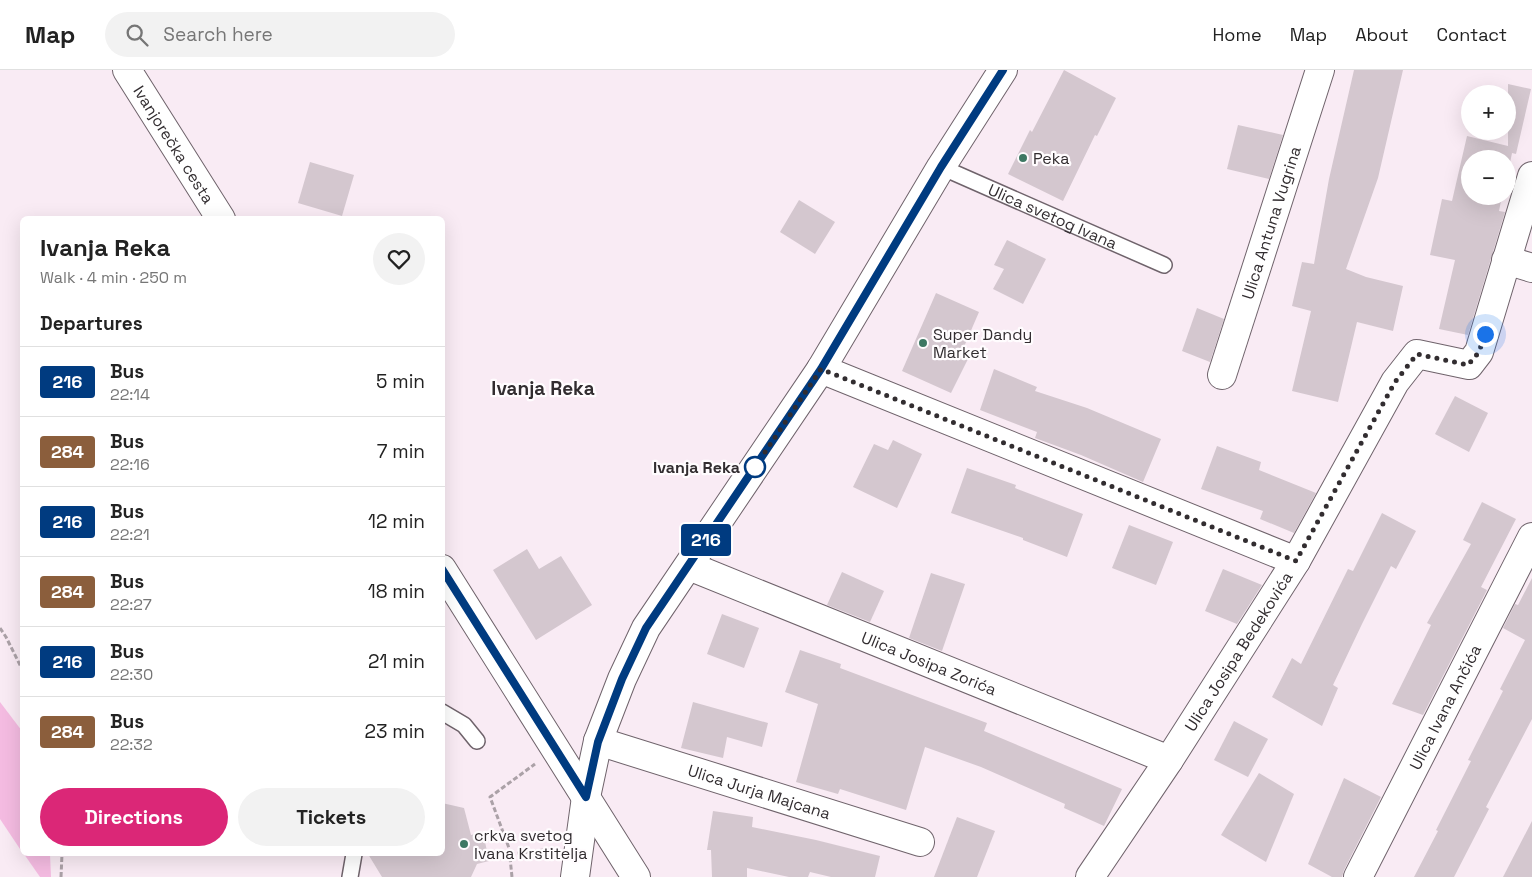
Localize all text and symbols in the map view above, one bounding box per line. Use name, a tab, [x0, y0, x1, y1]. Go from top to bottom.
search box	[105, 12, 455, 57]
text: Map	[25, 19, 75, 50]
icon: search	[123, 21, 151, 49]
text: Search here	[163, 22, 273, 47]
text: Home	[1213, 23, 1262, 46]
text: Map	[1290, 23, 1327, 46]
text: About	[1355, 23, 1409, 46]
text: Contact	[1437, 23, 1507, 46]
street label: Ivanjorečka cesta	[128, 82, 219, 208]
map controls	[1461, 85, 1516, 205]
button: +	[1461, 85, 1516, 140]
street label: Ulica Antuna Vugrina	[1237, 144, 1306, 302]
place label: Peka	[1033, 148, 1069, 169]
button: −	[1461, 150, 1516, 205]
marker: Peka	[1017, 152, 1029, 164]
street label: Ulica svetog Ivana	[985, 179, 1120, 254]
text: Ivanja Reka	[40, 232, 170, 263]
button: heart	[373, 233, 425, 285]
text: Walk · 4 min · 250 m	[40, 267, 187, 288]
text: Departures	[40, 311, 143, 336]
your location	[1473, 322, 1498, 347]
place label: Super Dandy Market	[933, 324, 1032, 363]
marker: Super Dandy Market	[917, 337, 929, 349]
text: Bus	[110, 359, 144, 384]
text: 5 min	[376, 369, 425, 394]
text: 216	[53, 370, 82, 393]
district label: Ivanja Reka	[491, 376, 595, 401]
text: 22:14	[110, 384, 150, 405]
text: Bus	[110, 429, 144, 454]
text: 7 min	[377, 439, 425, 464]
text: 284	[51, 440, 84, 463]
text: 22:16	[110, 454, 150, 475]
marker: Ivanja Reka	[744, 456, 766, 478]
place label: Ivanja Reka	[653, 457, 740, 478]
text: Bus	[110, 499, 144, 524]
text: 12 min	[368, 509, 425, 534]
text: 216	[53, 510, 82, 533]
text: 22:21	[110, 524, 150, 545]
line badge: 216	[677, 524, 735, 556]
text: 216	[691, 528, 721, 551]
street label: Ulica Josipa Bedekovića	[1180, 568, 1297, 735]
text: Bus	[110, 569, 144, 594]
text: 18 min	[368, 579, 425, 604]
text: 284	[51, 580, 84, 603]
text: 22:27	[110, 594, 152, 615]
street label: Ulica Josipa Zorića	[858, 627, 1000, 700]
text: Bus	[110, 639, 144, 664]
street label: Ulica Ivana Ančića	[1405, 641, 1486, 773]
text: 21 min	[368, 649, 425, 674]
text: 216	[53, 650, 82, 673]
text: 22:30	[110, 664, 153, 685]
text: Bus	[110, 709, 144, 734]
text: 23 min	[365, 719, 425, 744]
text: 284	[51, 720, 84, 743]
text: 22:32	[110, 734, 153, 755]
street label: Ulica Jurja Majcana	[685, 760, 833, 824]
button: Directions	[40, 788, 228, 846]
button: Tickets	[238, 788, 425, 846]
place label: crkva svetog Ivana Krstitelja	[474, 825, 587, 864]
marker: crkva svetog Ivana Krstitelja	[458, 838, 470, 850]

